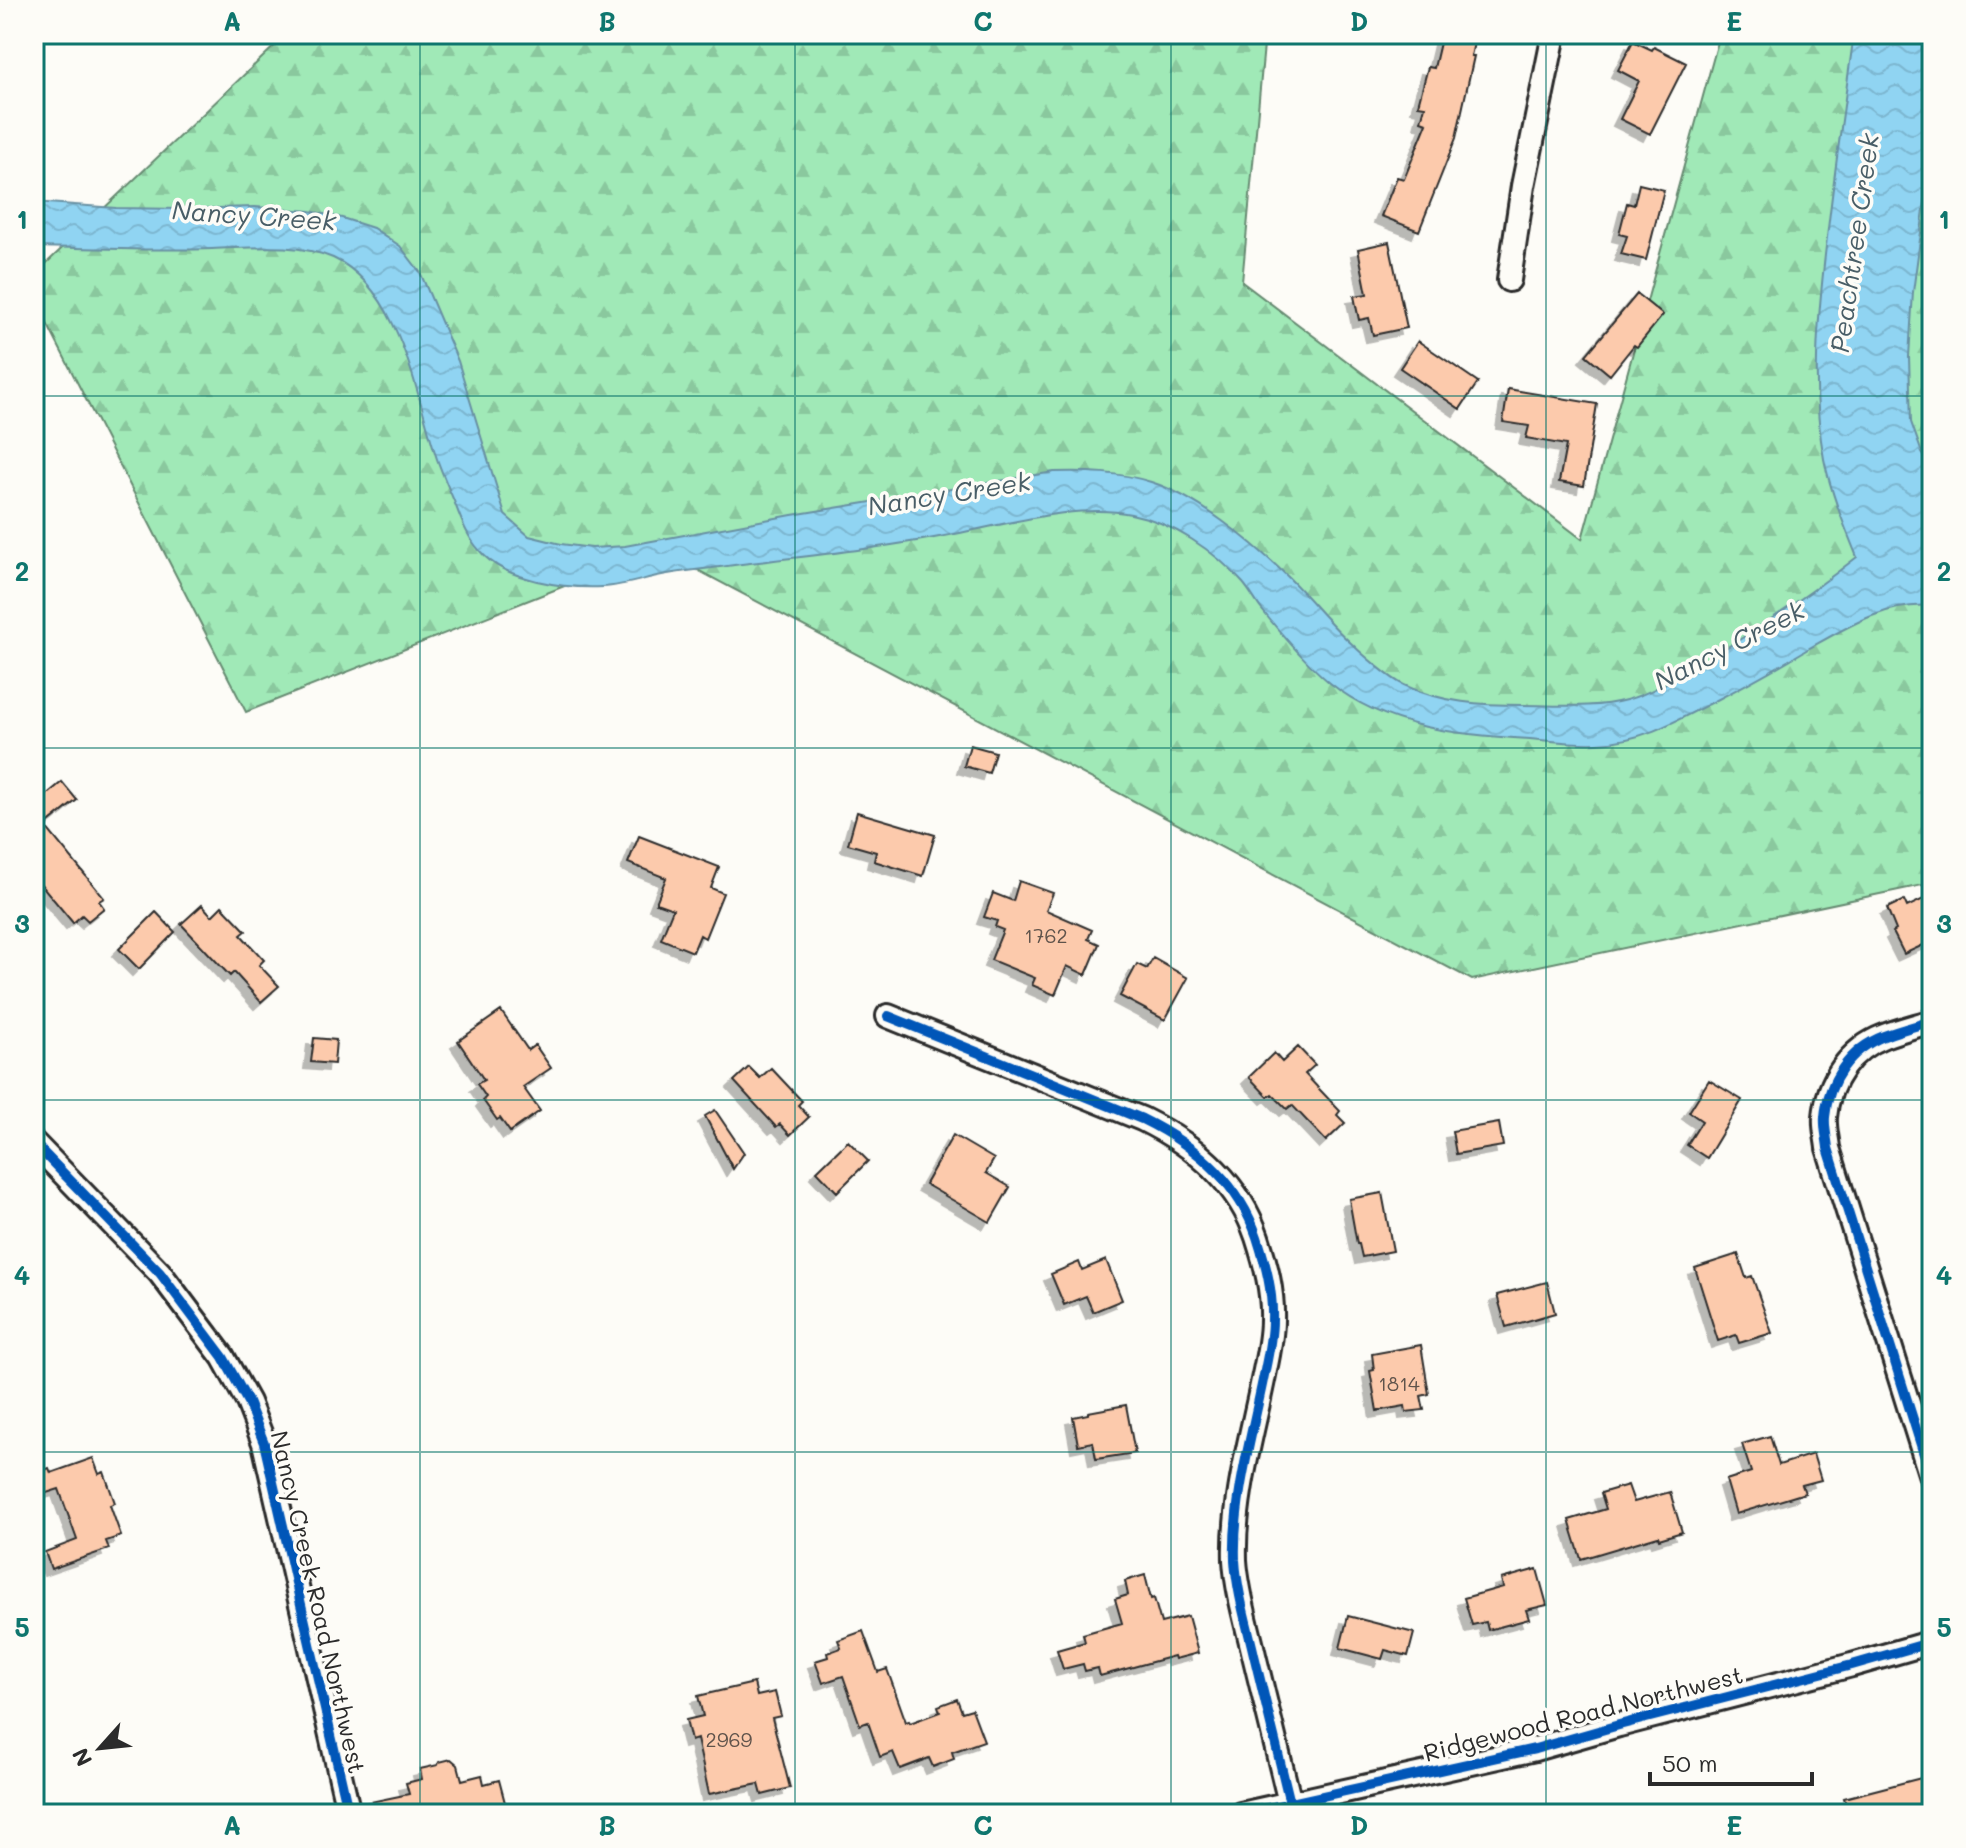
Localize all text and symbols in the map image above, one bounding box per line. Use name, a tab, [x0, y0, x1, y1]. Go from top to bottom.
text: A	[223, 4, 241, 38]
text: B	[598, 4, 616, 38]
text: C	[973, 4, 993, 38]
text: D	[1350, 4, 1368, 38]
text: E	[1726, 4, 1742, 38]
water label: Peachtree Creek	[1822, 130, 1886, 355]
water label: Nancy Creek	[171, 192, 338, 238]
text: 1	[16, 202, 28, 236]
text: 1	[1938, 202, 1950, 236]
water label: Nancy Creek	[865, 463, 1034, 523]
text: 2	[15, 554, 29, 588]
text: 2	[1937, 554, 1951, 588]
water label: Nancy Creek	[1648, 592, 1811, 698]
text: 3	[14, 906, 30, 940]
text: 3	[1936, 906, 1952, 940]
house number: 1762	[1024, 922, 1068, 948]
text: 4	[14, 1258, 30, 1292]
text: 4	[1936, 1258, 1952, 1292]
house number: 1814	[1378, 1370, 1420, 1396]
street label: Nancy Creek Road Northwest	[264, 1428, 374, 1776]
text: 5	[14, 1610, 30, 1644]
text: 5	[1936, 1610, 1952, 1644]
street label: Ridgewood Road Northwest	[1420, 1658, 1746, 1768]
north arrow	[60, 1708, 140, 1788]
house number: 2969	[706, 1726, 753, 1752]
scale bar	[1650, 1736, 1812, 1786]
text: N	[65, 1743, 98, 1771]
text: 50 m	[1662, 1747, 1718, 1778]
text: A	[223, 1808, 241, 1842]
text: B	[598, 1808, 616, 1842]
text: C	[973, 1808, 993, 1842]
text: D	[1350, 1808, 1368, 1842]
text: E	[1726, 1808, 1742, 1842]

